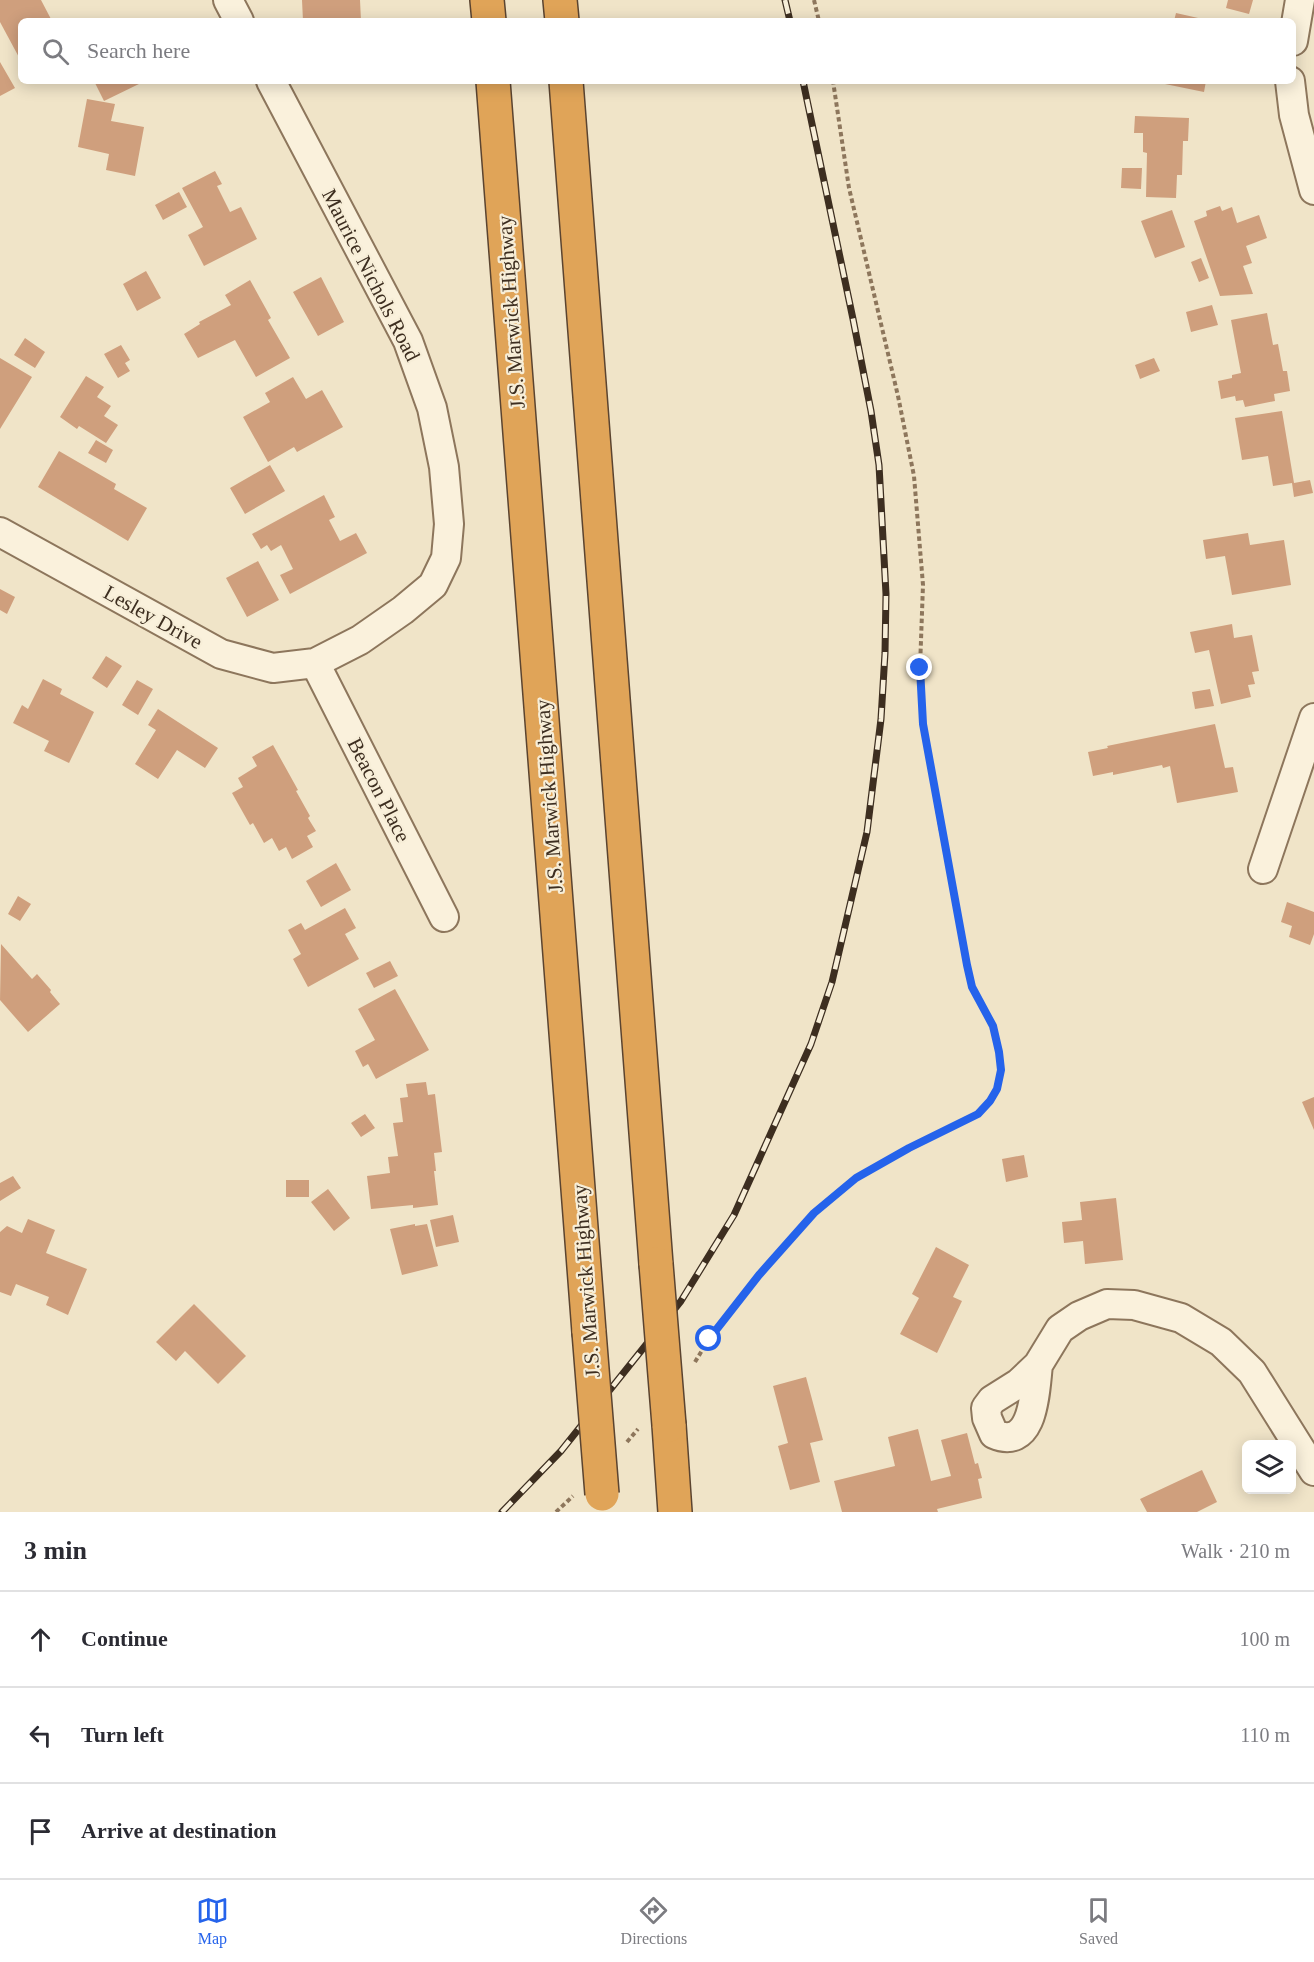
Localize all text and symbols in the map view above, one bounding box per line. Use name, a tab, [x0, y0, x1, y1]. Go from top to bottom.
search box	[18, 18, 1296, 84]
icon: search	[39, 35, 72, 68]
text: Search here	[87, 38, 190, 63]
street label: Maurice Nichols Road	[317, 185, 425, 366]
street label: J.S. Marwick Highway	[492, 214, 530, 409]
street label: Lesley Drive	[99, 580, 207, 654]
route end	[906, 654, 932, 680]
street label: J.S. Marwick Highway	[530, 698, 568, 893]
street label: Beacon Place	[342, 734, 416, 846]
street label: J.S. Marwick Highway	[567, 1183, 605, 1378]
route start	[695, 1325, 721, 1351]
map controls	[1242, 1440, 1296, 1494]
button: layers	[1242, 1440, 1296, 1494]
text: 3 min	[24, 1536, 87, 1565]
text: Walk · 210 m	[1181, 1540, 1290, 1562]
icon: ahead	[24, 1623, 57, 1656]
text: Continue	[81, 1626, 168, 1651]
text: 100 m	[1239, 1628, 1290, 1650]
icon: left	[24, 1719, 57, 1752]
text: Turn left	[81, 1722, 164, 1747]
text: 110 m	[1240, 1724, 1290, 1746]
icon: arrive	[24, 1815, 57, 1848]
text: Arrive at destination	[81, 1818, 277, 1843]
tab: Map	[196, 1894, 229, 1948]
tab: Directions	[621, 1894, 687, 1948]
tab: Saved	[1079, 1894, 1118, 1948]

